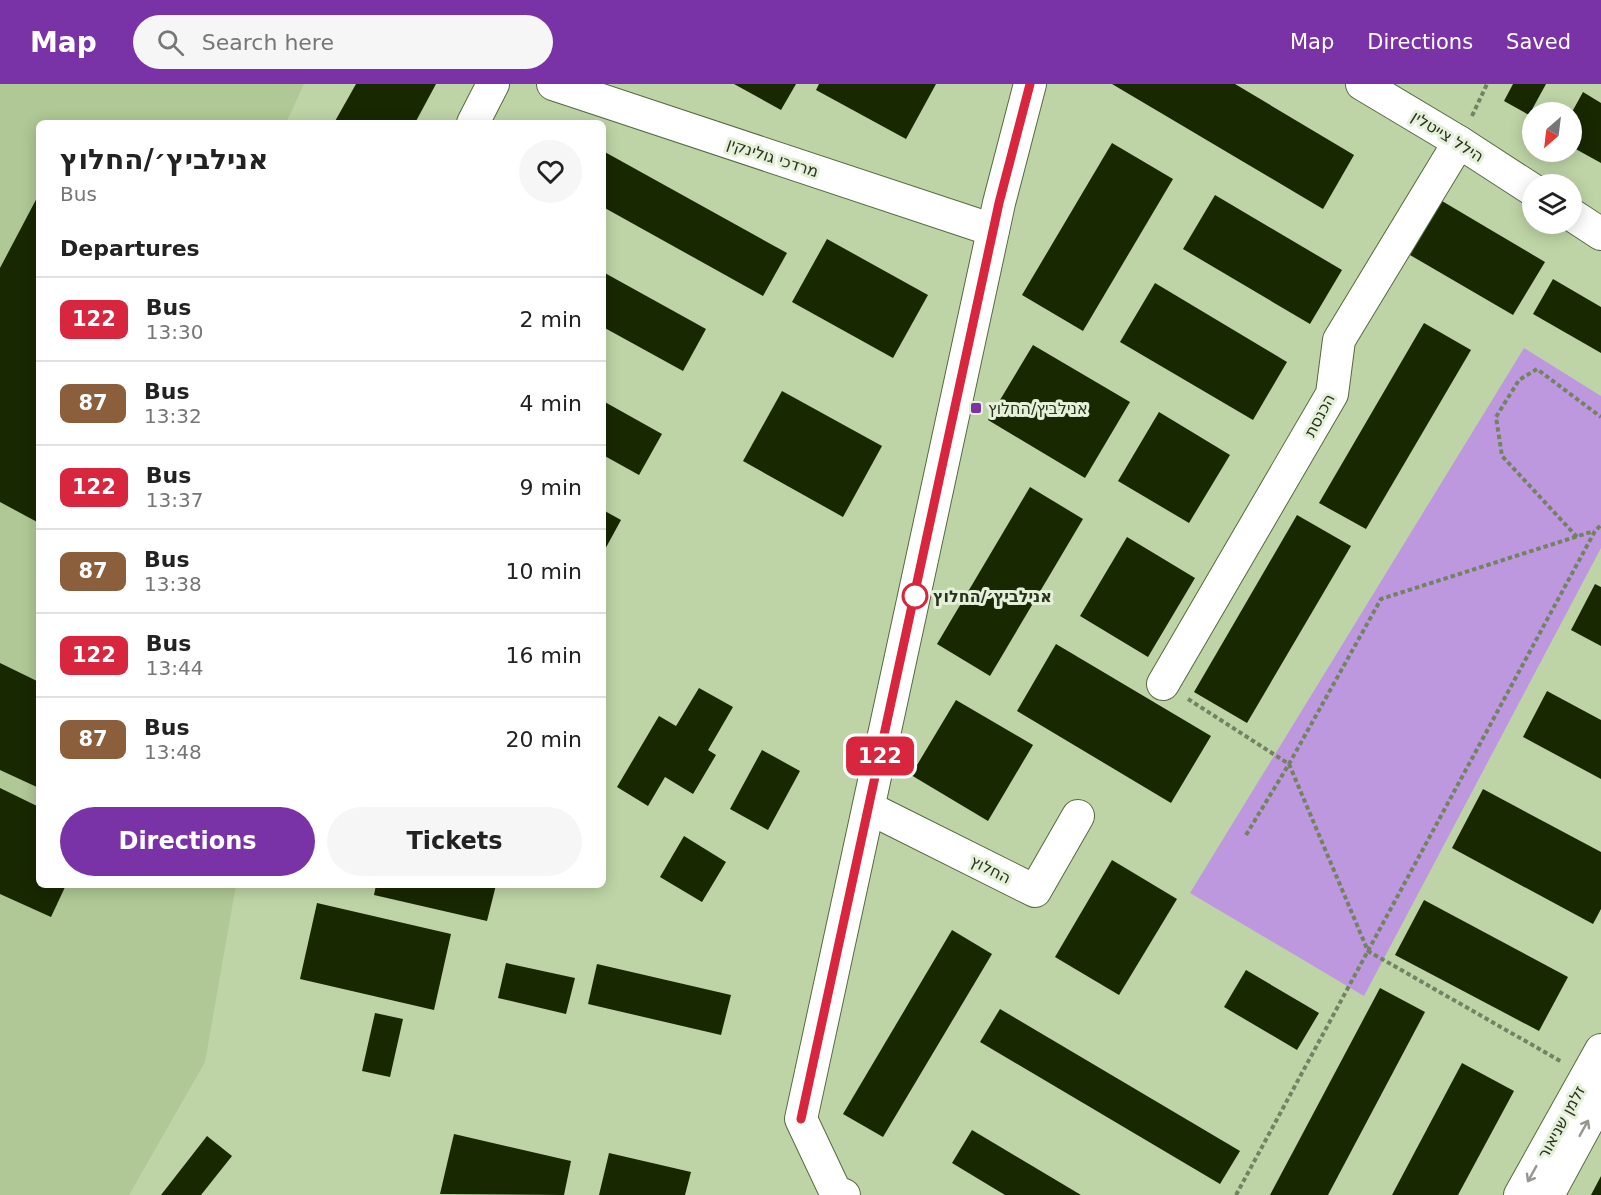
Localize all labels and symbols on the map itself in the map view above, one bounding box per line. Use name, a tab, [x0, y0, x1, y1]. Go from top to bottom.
north arrow	[1522, 102, 1582, 162]
street label: הילל צייטלין	[1408, 107, 1487, 166]
street label: מרדכי גולינקין	[725, 134, 821, 181]
street label: הכנסת	[1300, 390, 1339, 440]
place label: אנילביץ/החלוץ	[988, 399, 1088, 418]
marker: אנילביץ/החלוץ	[969, 401, 983, 415]
marker: אנילביץ׳/החלוץ	[902, 583, 928, 609]
place label: אנילביץ׳/החלוץ	[933, 587, 1052, 606]
line badge: 122	[846, 736, 914, 776]
street label: החלוץ	[967, 851, 1014, 888]
street label: זלמן שניאור	[1534, 1082, 1589, 1162]
one-way arrow	[1579, 1119, 1590, 1137]
one-way arrow	[1526, 1165, 1538, 1182]

